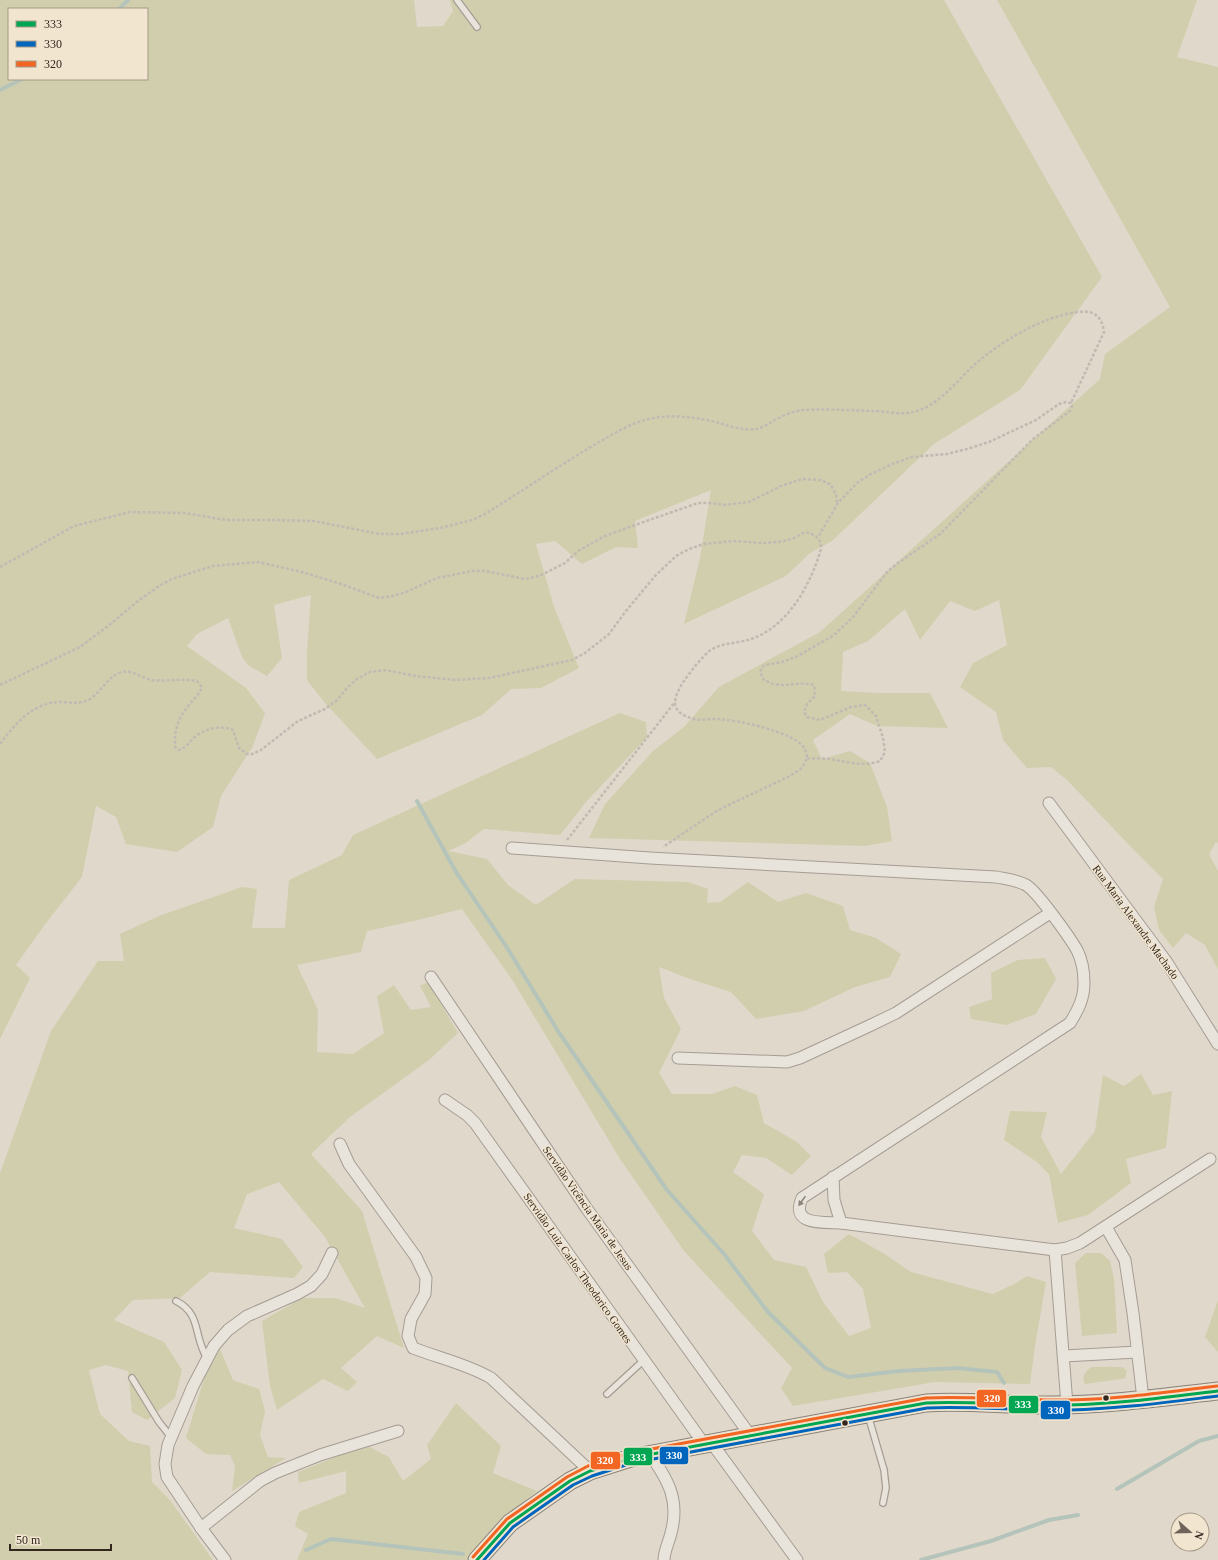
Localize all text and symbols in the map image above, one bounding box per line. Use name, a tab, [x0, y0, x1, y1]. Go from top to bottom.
legend	[8, 8, 148, 80]
text: 333	[44, 17, 62, 31]
text: 330	[44, 37, 62, 51]
text: 320	[44, 57, 62, 71]
street label: Rua Maria Alexandre Machado	[1090, 862, 1182, 982]
street label: Servidão Vicência Maria de Jesus	[541, 1144, 635, 1272]
street label: Servidão Luiz Carlos Theodorico Gomes	[521, 1191, 635, 1345]
one-way arrow	[798, 1195, 806, 1206]
line badge: 320	[976, 1389, 1007, 1408]
text: 320	[984, 1392, 1001, 1404]
unlabelled marker	[1101, 1393, 1111, 1403]
line badge: 333	[1008, 1395, 1039, 1414]
text: 333	[1015, 1398, 1032, 1410]
line badge: 330	[1040, 1400, 1071, 1420]
text: 330	[1048, 1404, 1065, 1416]
unlabelled marker	[840, 1418, 850, 1428]
line badge: 330	[659, 1446, 689, 1465]
line badge: 333	[623, 1447, 653, 1466]
text: 330	[666, 1449, 683, 1461]
line badge: 320	[590, 1451, 621, 1470]
text: 333	[630, 1451, 647, 1463]
text: 320	[597, 1454, 614, 1466]
north arrow	[1170, 1512, 1210, 1552]
scale bar	[10, 1526, 111, 1552]
text: N	[1192, 1530, 1206, 1541]
text: 50 m	[16, 1533, 41, 1547]

